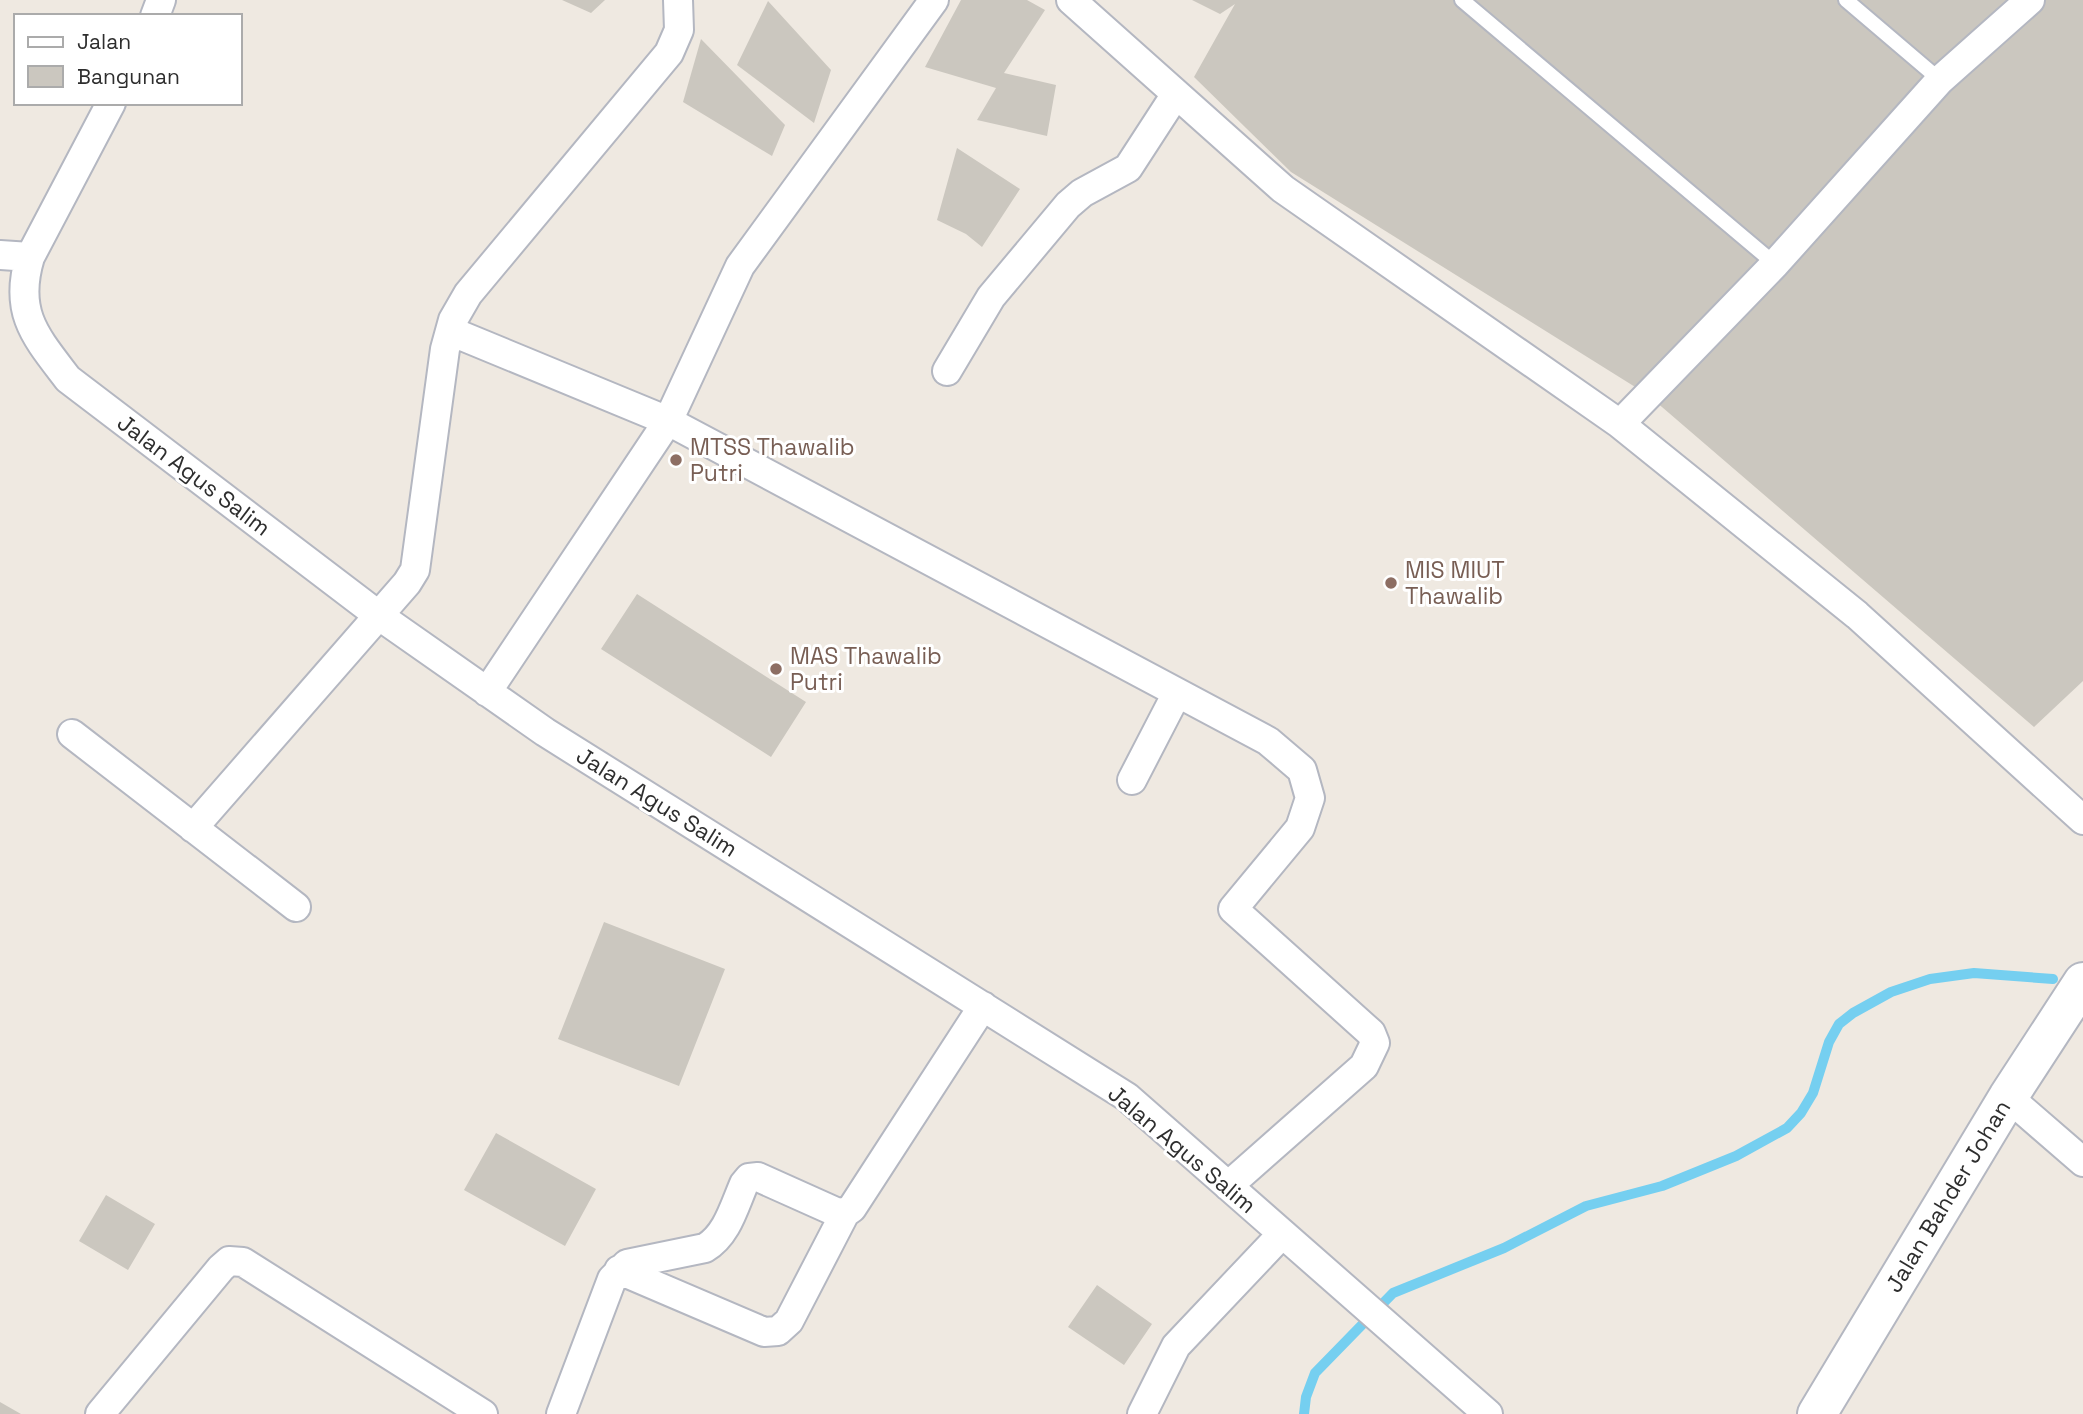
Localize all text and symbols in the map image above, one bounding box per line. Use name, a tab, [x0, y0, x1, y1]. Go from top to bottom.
legend	[14, 14, 242, 105]
text: Jalan	[77, 28, 131, 55]
text: Bangunan	[77, 63, 180, 90]
street label: Jalan Agus Salim	[111, 407, 277, 543]
place label: MTSS Thawalib Putri	[690, 432, 855, 488]
marker: MTSS Thawalib Putri	[668, 452, 684, 468]
place label: MIS MIUT Thawalib	[1405, 555, 1505, 611]
marker: MIS MIUT Thawalib	[1383, 575, 1399, 591]
place label: MAS Thawalib Putri	[790, 641, 942, 697]
marker: MAS Thawalib Putri	[768, 661, 784, 677]
street label: Jalan Agus Salim	[571, 740, 743, 864]
street label: Jalan Agus Salim	[1102, 1078, 1262, 1220]
street label: Jalan Bahder Johan	[1879, 1094, 2017, 1298]

